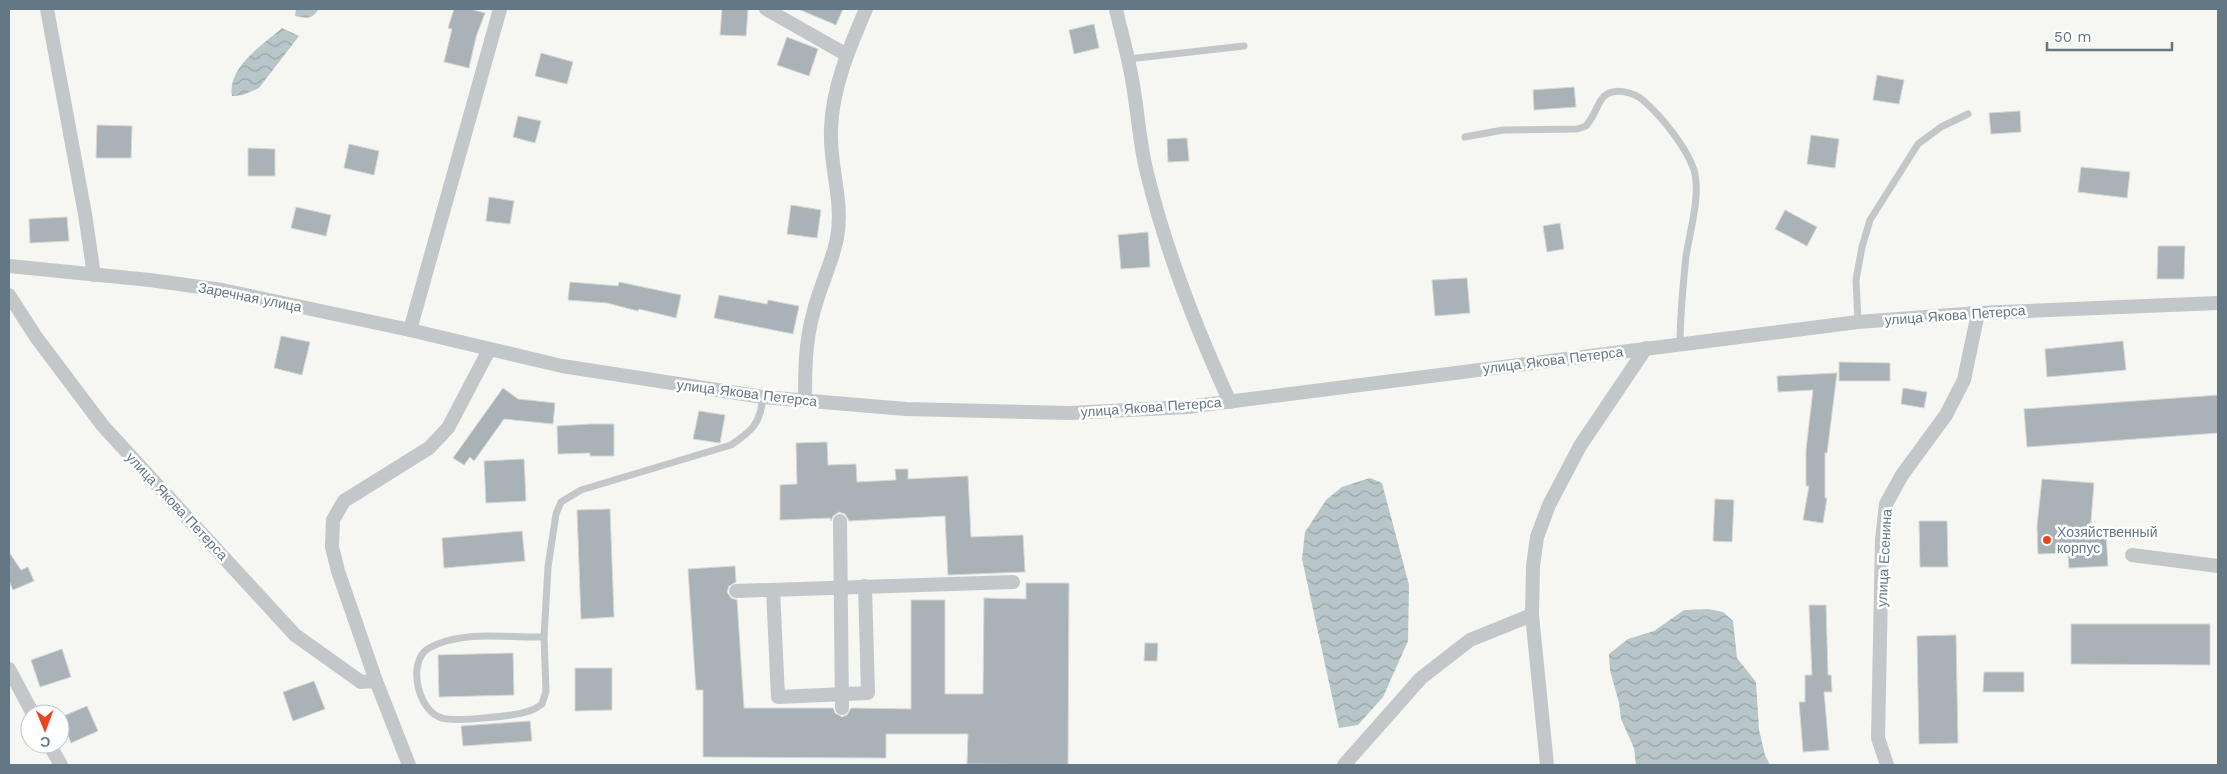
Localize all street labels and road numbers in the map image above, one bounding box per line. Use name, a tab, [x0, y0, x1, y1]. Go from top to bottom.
street label: Заречная улица	[197, 279, 303, 315]
street label: улица Якова Петерса	[1884, 302, 2026, 328]
street label: улица Якова Петерса	[1482, 343, 1624, 377]
street label: улица Якова Петерса	[676, 376, 818, 410]
street label: улица Якова Петерса	[1080, 394, 1222, 420]
street label: улица Якова Петерса	[123, 449, 231, 563]
street label: улица Есенина	[1873, 508, 1895, 607]

